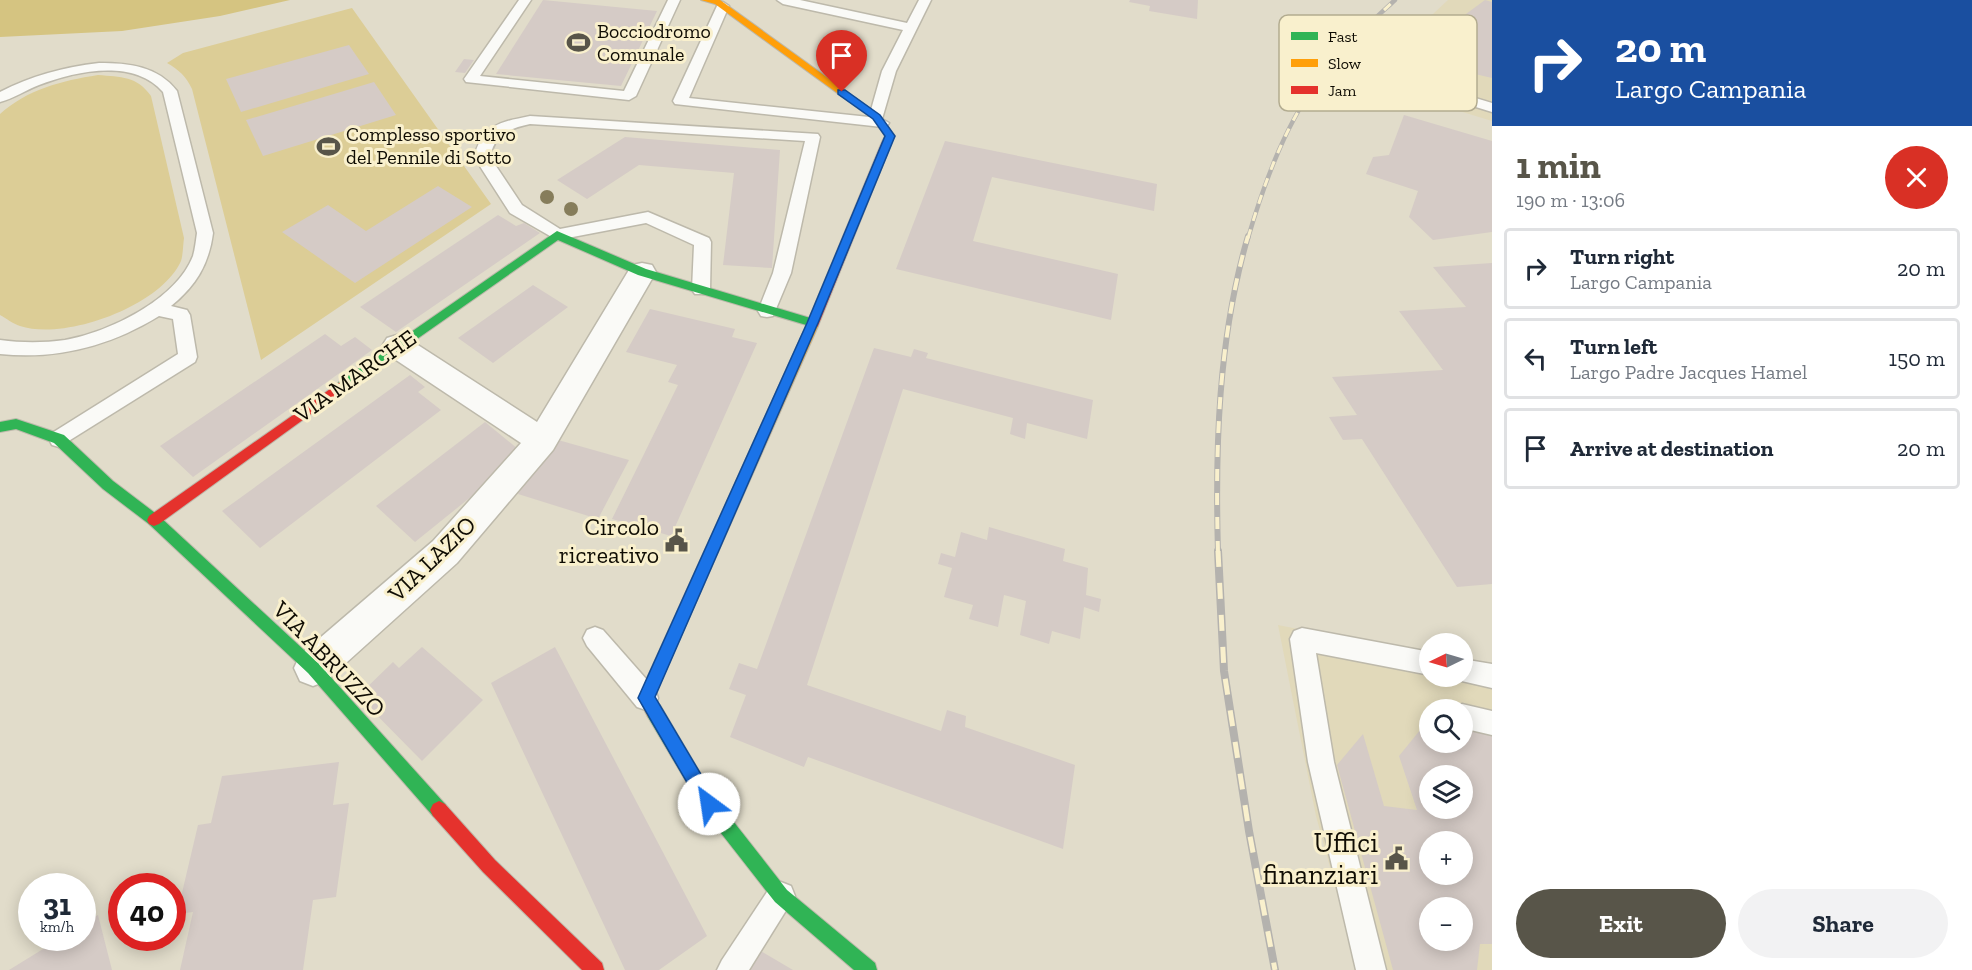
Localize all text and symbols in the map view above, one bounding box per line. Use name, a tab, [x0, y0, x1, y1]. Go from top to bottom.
legend	[1279, 15, 1477, 111]
place label: Bocciodromo Comunale	[597, 19, 711, 66]
text: 20 m	[1615, 22, 1706, 73]
icon: right	[1516, 24, 1594, 102]
text: Fast	[1328, 27, 1357, 46]
sports icon: Bocciodromo Comunale	[566, 29, 592, 55]
pin	[816, 30, 867, 92]
icon: arrive	[825, 39, 858, 72]
text: Slow	[1328, 54, 1362, 73]
text: Largo Campania	[1615, 73, 1807, 105]
text: Jam	[1328, 81, 1357, 100]
place label: Complesso sportivo del Pennile di Sotto	[346, 122, 516, 169]
sports icon: Complesso sportivo del Pennile di Sotto	[315, 133, 341, 159]
text: 1 min	[1516, 144, 1601, 187]
button: close	[1885, 146, 1948, 209]
text: 190 m · 13:06	[1516, 188, 1625, 212]
text: Turn right	[1570, 243, 1674, 270]
icon: right	[1519, 252, 1552, 285]
text: 20 m	[1897, 255, 1945, 282]
text: Largo Campania	[1570, 270, 1712, 294]
street label: VIA MARCHE	[287, 323, 421, 429]
text: Turn left	[1570, 333, 1657, 360]
icon: left	[1519, 342, 1552, 375]
text: 150 m	[1889, 345, 1945, 372]
text: Largo Padre Jacques Hamel	[1570, 360, 1807, 384]
icon: arrive	[1519, 432, 1552, 465]
text: Arrive at destination	[1570, 435, 1773, 462]
text: 20 m	[1897, 435, 1945, 462]
street label: VIA LAZIO	[381, 510, 482, 608]
place label: Circolo ricreativo	[559, 512, 659, 569]
public building icon: Circolo ricreativo	[664, 528, 690, 554]
street label: VIA ABRUZZO	[266, 594, 392, 723]
north arrow	[1419, 633, 1473, 687]
map controls	[1419, 633, 1473, 951]
button: search	[1419, 699, 1473, 753]
button: layers	[1419, 765, 1473, 819]
position arrow	[677, 772, 741, 836]
place label: Uffici finanziari	[1262, 826, 1378, 891]
button: +	[1419, 831, 1473, 885]
public building icon: Uffici finanziari	[1383, 845, 1409, 871]
speed limit sign: 40	[108, 873, 186, 951]
text: 31	[43, 887, 71, 923]
button: Exit	[1516, 889, 1726, 958]
button: Share	[1738, 889, 1948, 958]
button: −	[1419, 897, 1473, 951]
text: km/h	[40, 918, 74, 936]

